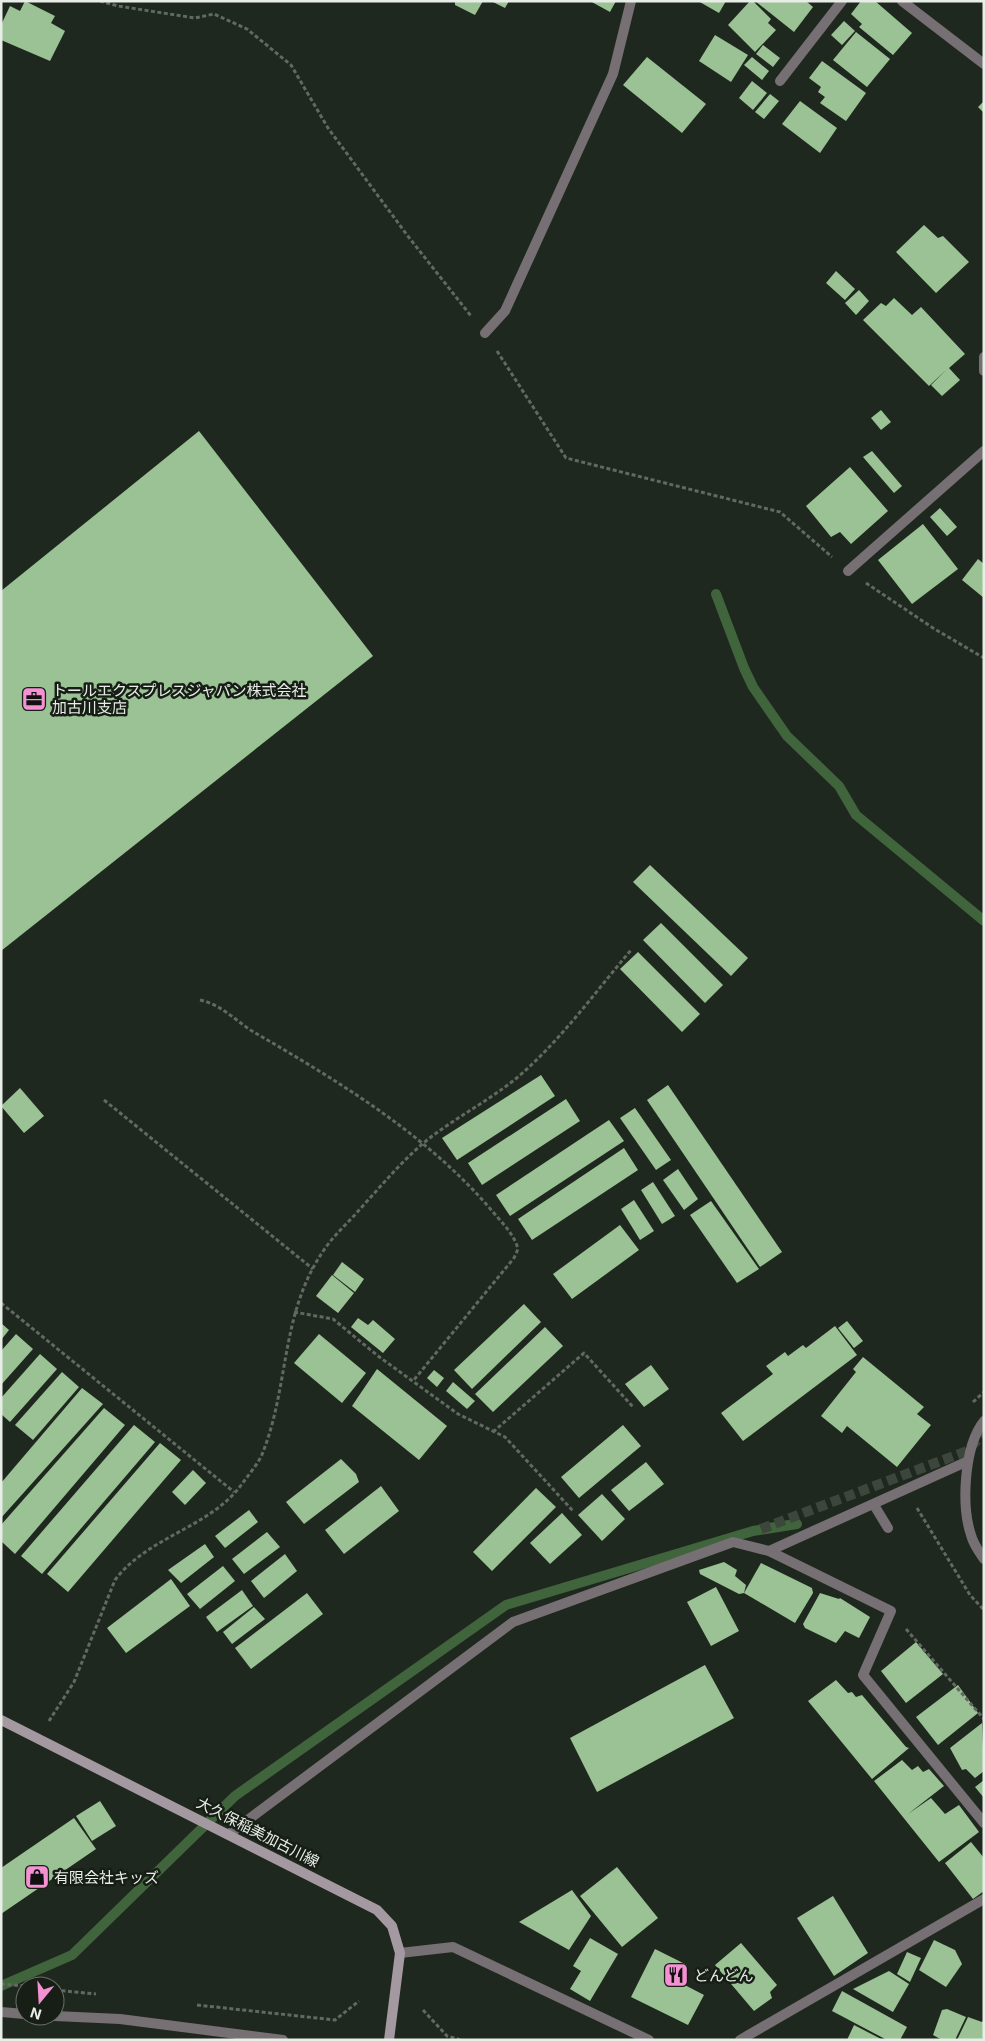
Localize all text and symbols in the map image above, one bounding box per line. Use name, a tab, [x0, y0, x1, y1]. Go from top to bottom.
place label: トールエクスプレスジャパン株式会社 加古川支店	[52, 681, 307, 717]
office icon: トールエクスプレスジャパン株式会社 加古川支店	[21, 686, 47, 712]
street label: 大久保稲美加古川線	[194, 1793, 322, 1871]
shop icon: 有限会社キッズ	[24, 1864, 50, 1890]
place label: 有限会社キッズ	[54, 1868, 159, 1887]
restaurant icon: どんどん	[663, 1962, 689, 1988]
place label: どんどん	[694, 1966, 754, 1985]
north arrow	[15, 1976, 65, 2026]
text: N	[28, 2004, 44, 2024]

